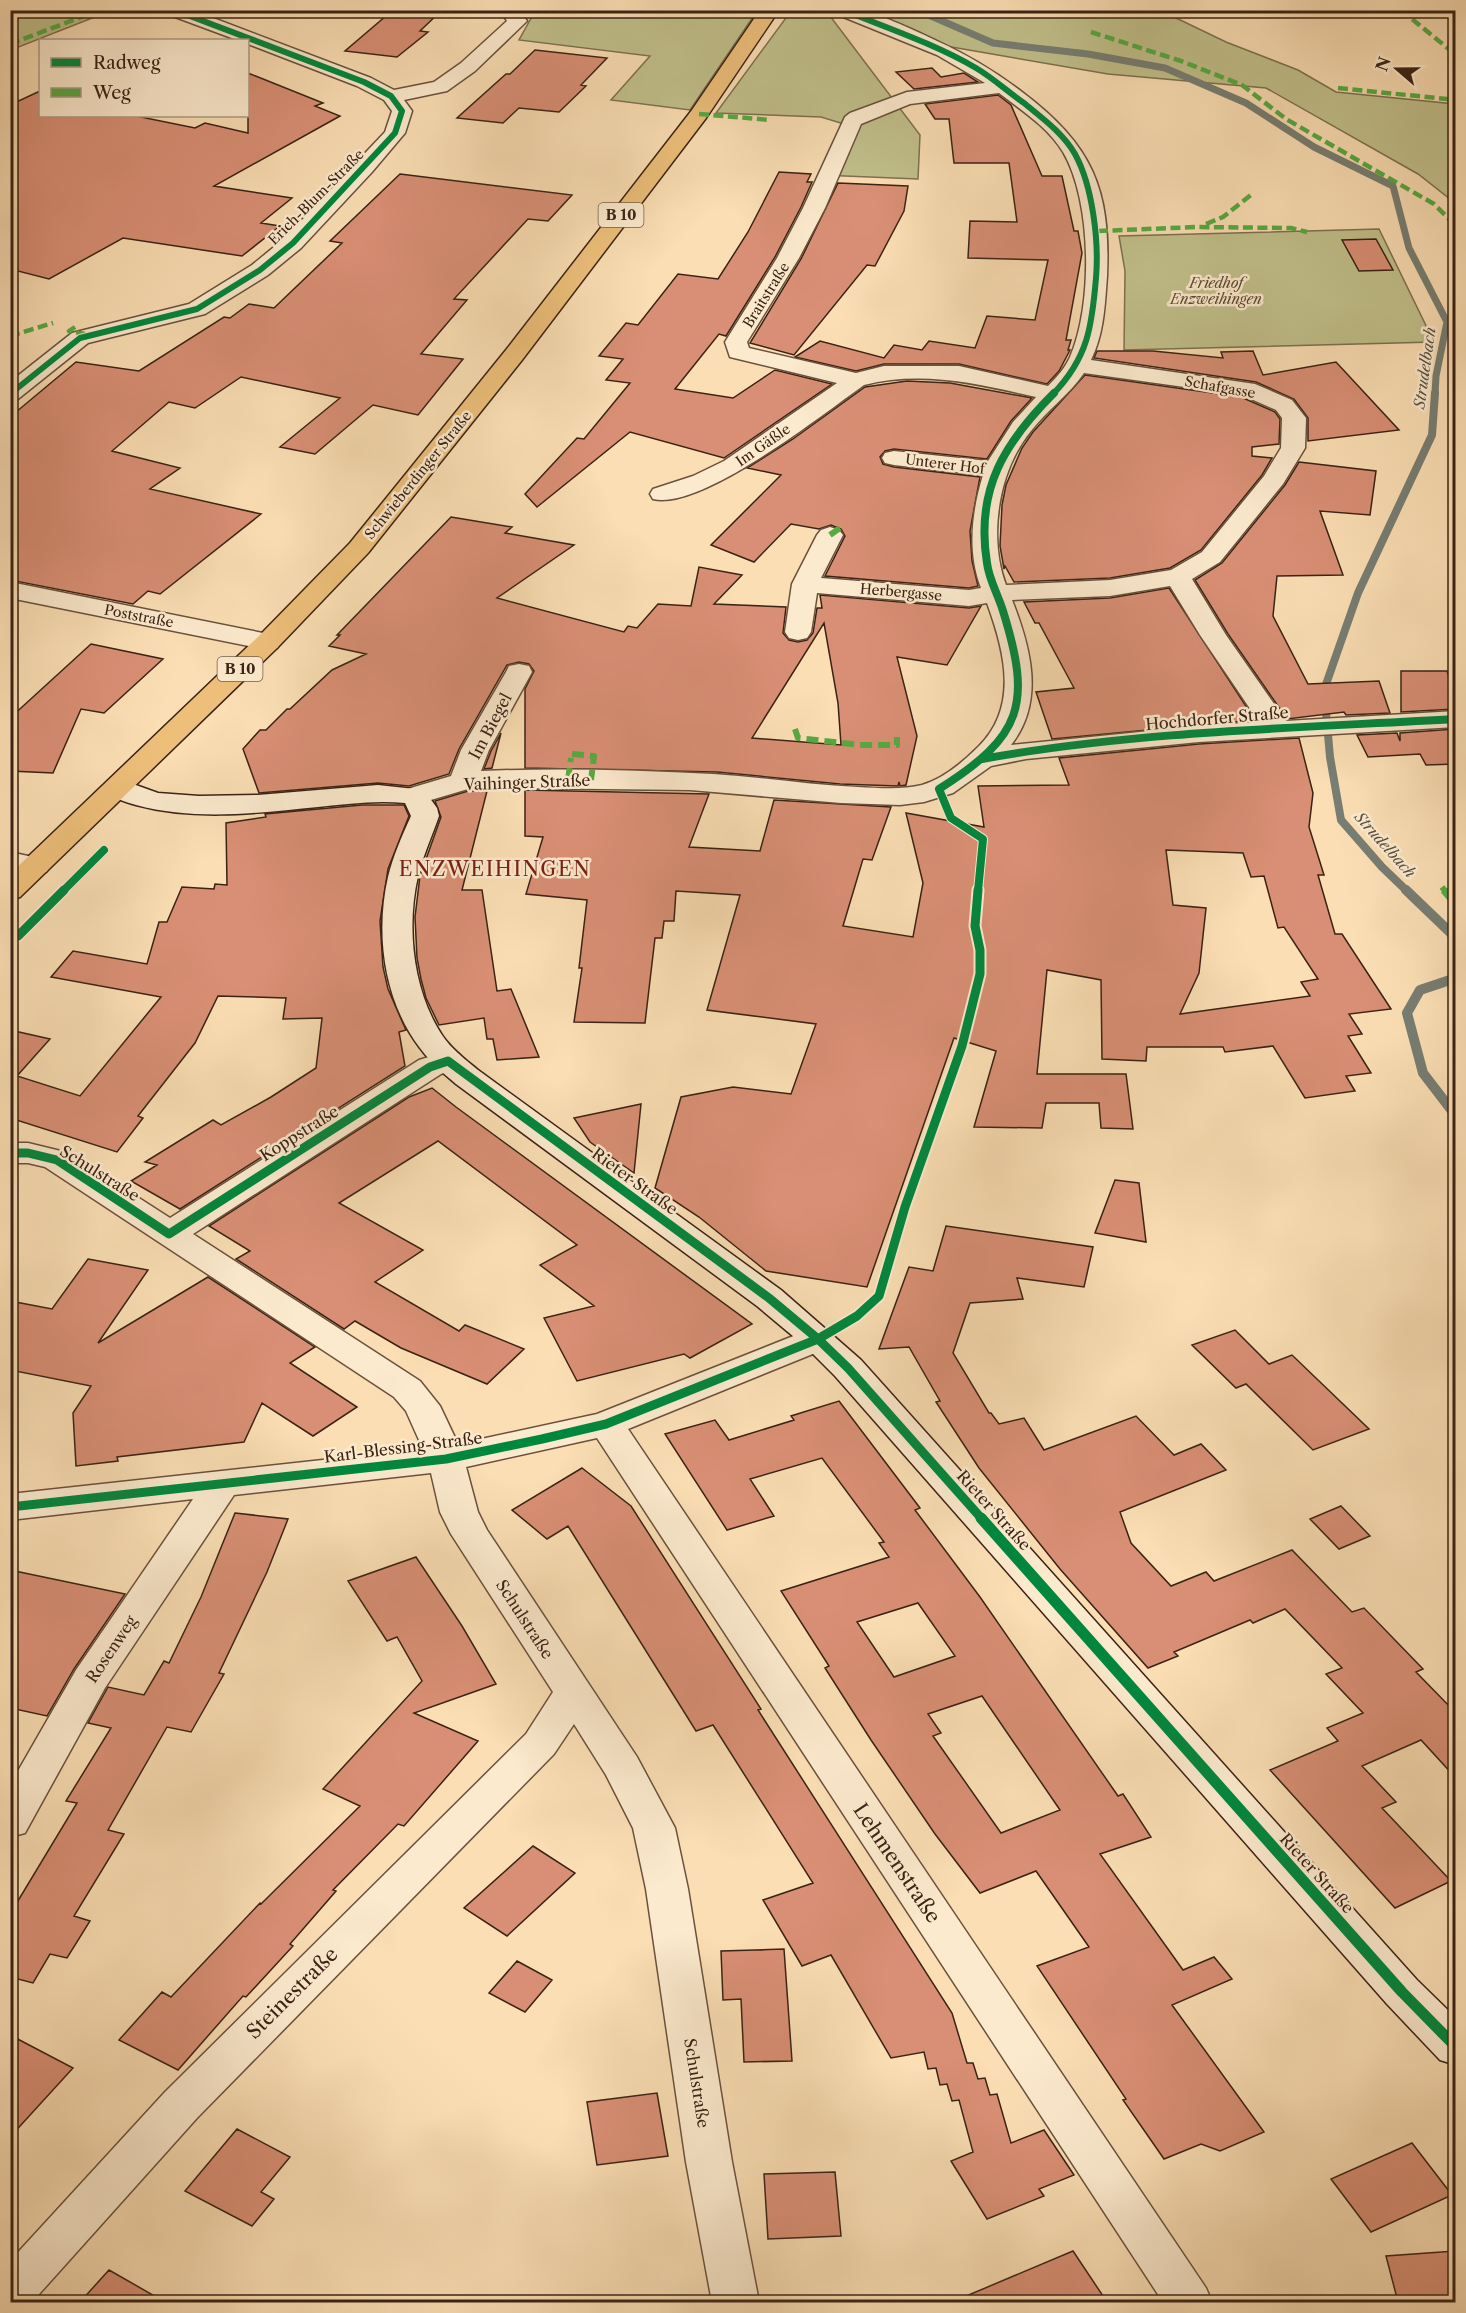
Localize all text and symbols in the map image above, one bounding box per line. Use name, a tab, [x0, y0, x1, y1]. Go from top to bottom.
legend	[39, 39, 249, 117]
north arrow	[1367, 39, 1427, 99]
text: Radweg	[93, 52, 161, 74]
text: N	[1371, 54, 1395, 74]
text: Weg	[92, 82, 131, 104]
street label: Erich-Blum-Straße	[264, 145, 368, 249]
road number: B 10	[598, 203, 644, 227]
street label: Braitstraße	[739, 259, 793, 331]
park label: Friedhof Enzweihingen	[1169, 274, 1262, 308]
water label: Strudelbach	[1409, 326, 1440, 411]
street label: Schafgasse	[1183, 372, 1257, 402]
street label: Schwieberdinger Straße	[361, 407, 475, 543]
street label: Im Gäßle	[732, 420, 794, 470]
street label: Unterer Hof	[904, 450, 988, 478]
street label: Herbergasse	[859, 579, 943, 605]
street label: Poststraße	[103, 600, 175, 632]
road number: B 10	[218, 657, 262, 681]
street label: Im Biegel	[464, 689, 516, 763]
street label: Hochdorfer Straße	[1145, 702, 1289, 734]
street label: Vaihinger Straße	[462, 770, 591, 794]
water label: Strudelbach	[1350, 807, 1420, 882]
district label: ENZWEIHINGEN	[399, 857, 591, 881]
street label: Koppstraße	[256, 1101, 342, 1165]
street label: Schulstraße	[56, 1141, 144, 1205]
street label: Rieter Straße	[588, 1143, 682, 1219]
street label: Karl-Blessing-Straße	[323, 1427, 483, 1467]
street label: Rieter Straße	[953, 1466, 1035, 1554]
street label: Schulstraße	[492, 1576, 558, 1662]
street label: Rosenweg	[81, 1611, 141, 1687]
street label: Lehmenstraße	[848, 1799, 946, 1927]
street label: Rieter Straße	[1276, 1829, 1358, 1917]
street label: Steinestraße	[241, 1942, 343, 2044]
street label: Schulstraße	[680, 2037, 714, 2129]

